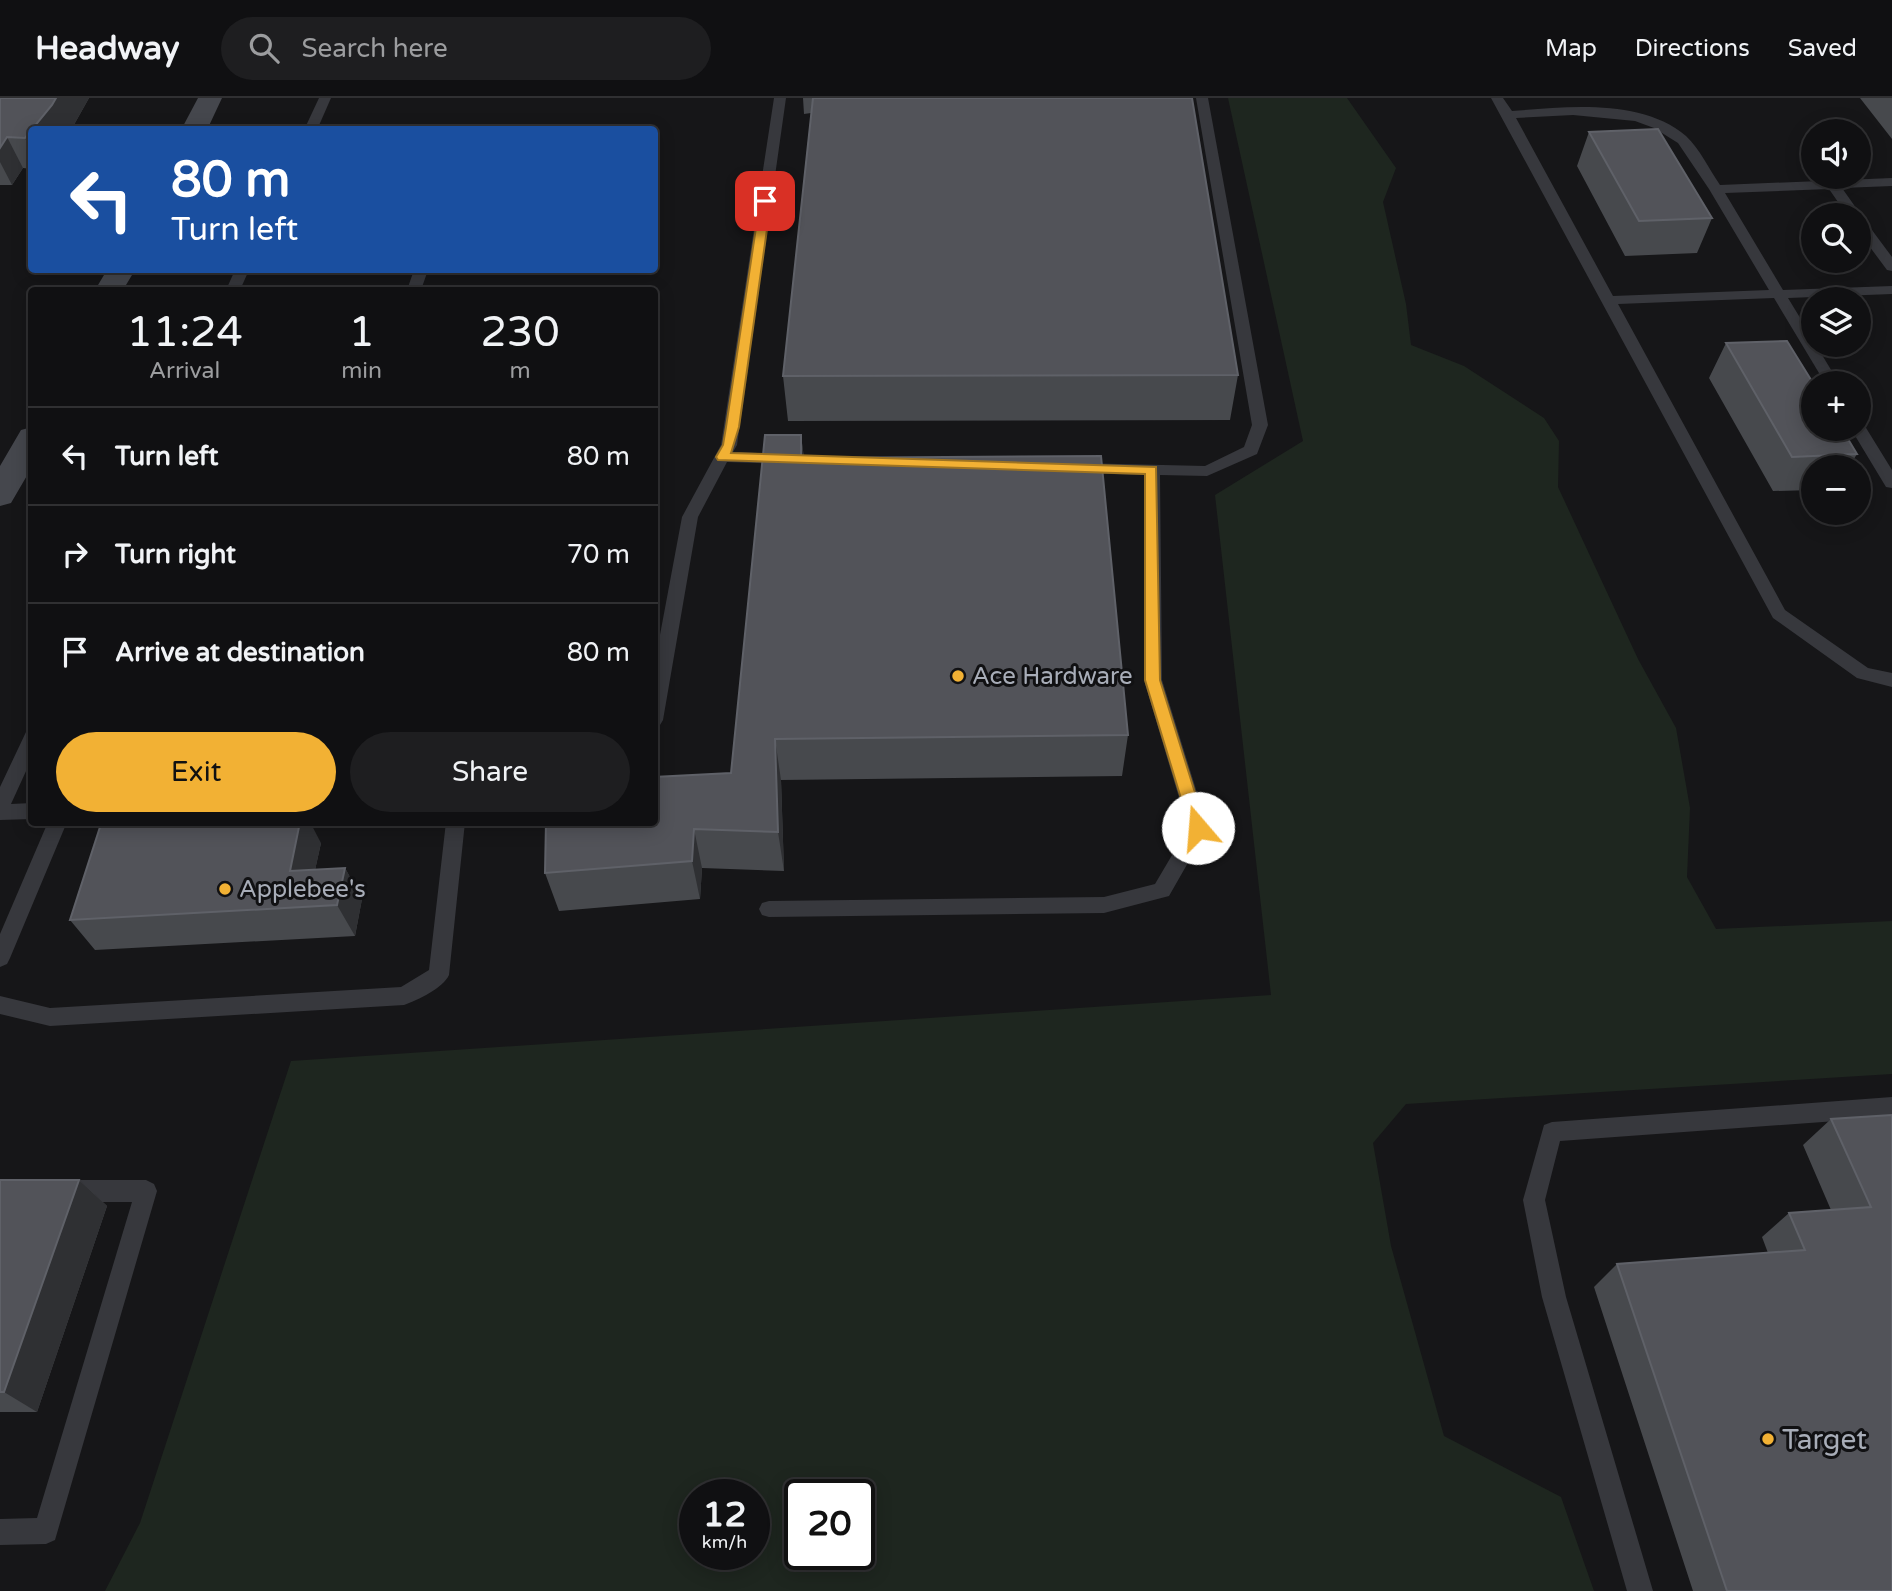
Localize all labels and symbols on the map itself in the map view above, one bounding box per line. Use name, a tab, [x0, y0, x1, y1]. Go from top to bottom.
pin	[735, 171, 795, 231]
place label: Ace Hardware	[972, 662, 1133, 691]
marker: Ace Hardware	[950, 668, 966, 684]
position arrow	[1161, 791, 1235, 865]
place label: Applebee's	[239, 875, 366, 904]
marker: Applebee's	[217, 881, 233, 897]
place label: Target	[1782, 1423, 1867, 1457]
marker: Target	[1760, 1431, 1776, 1447]
speed limit sign: 20	[784, 1479, 875, 1570]

